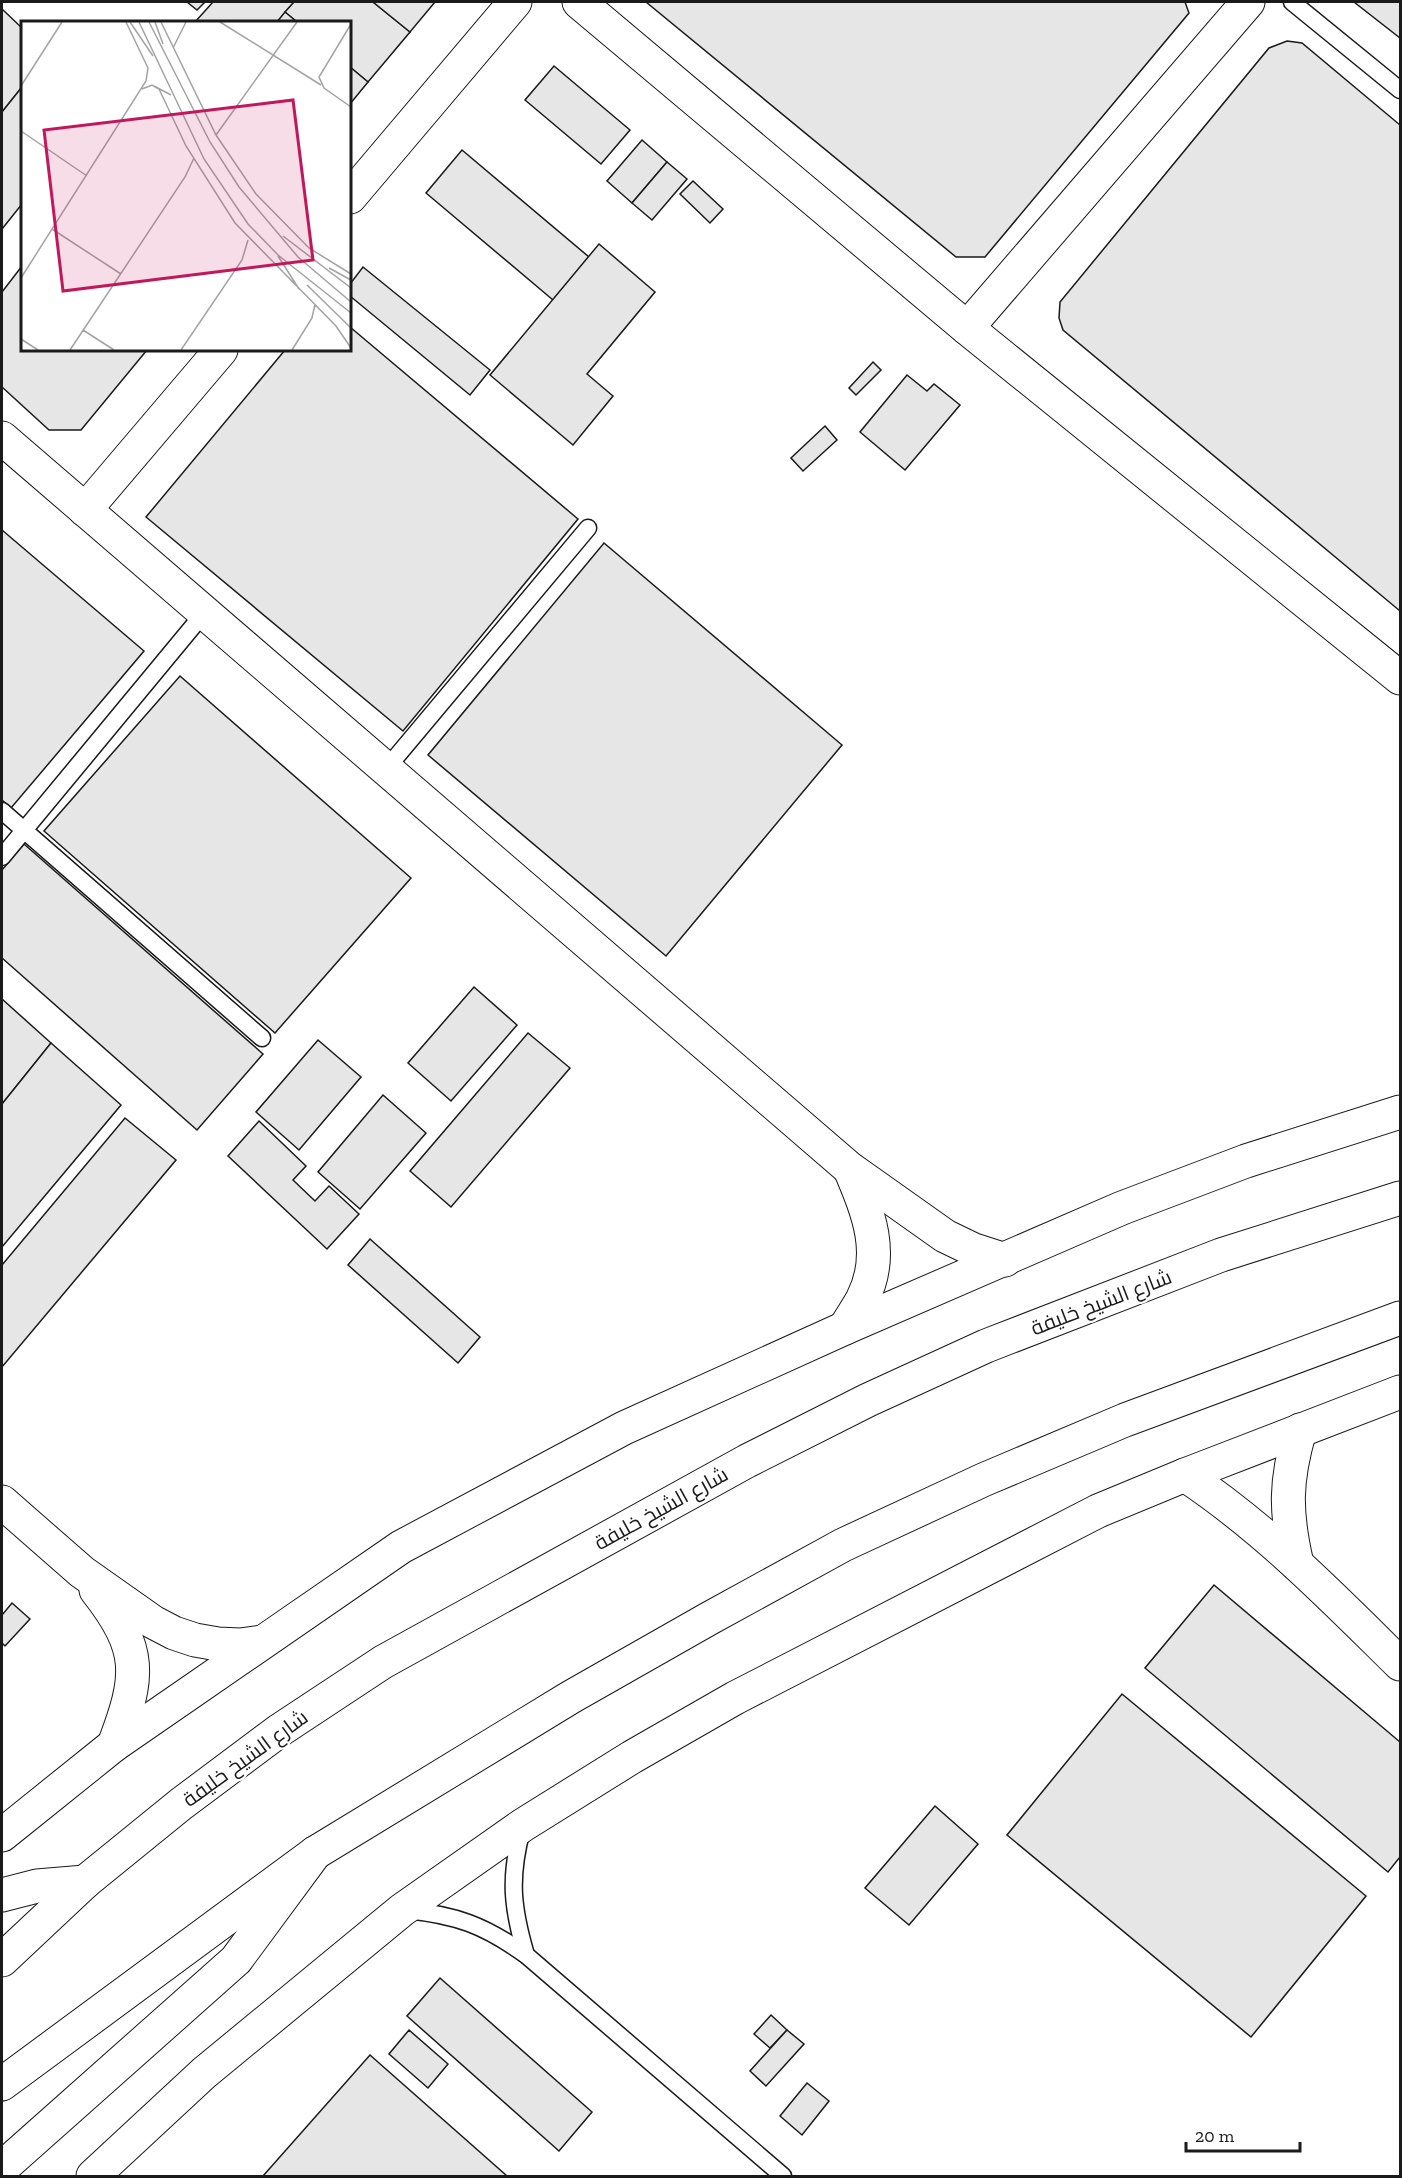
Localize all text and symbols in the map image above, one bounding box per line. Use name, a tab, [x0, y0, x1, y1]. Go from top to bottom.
inset map	[21, 21, 351, 351]
street label: شارع الشيخ خليفة	[1027, 1264, 1176, 1342]
street label: شارع الشيخ خليفة	[590, 1461, 733, 1557]
street label: شارع الشيخ خليفة	[177, 1704, 314, 1813]
scale bar	[1186, 2115, 1300, 2153]
text: 20 m	[1195, 2125, 1235, 2147]

